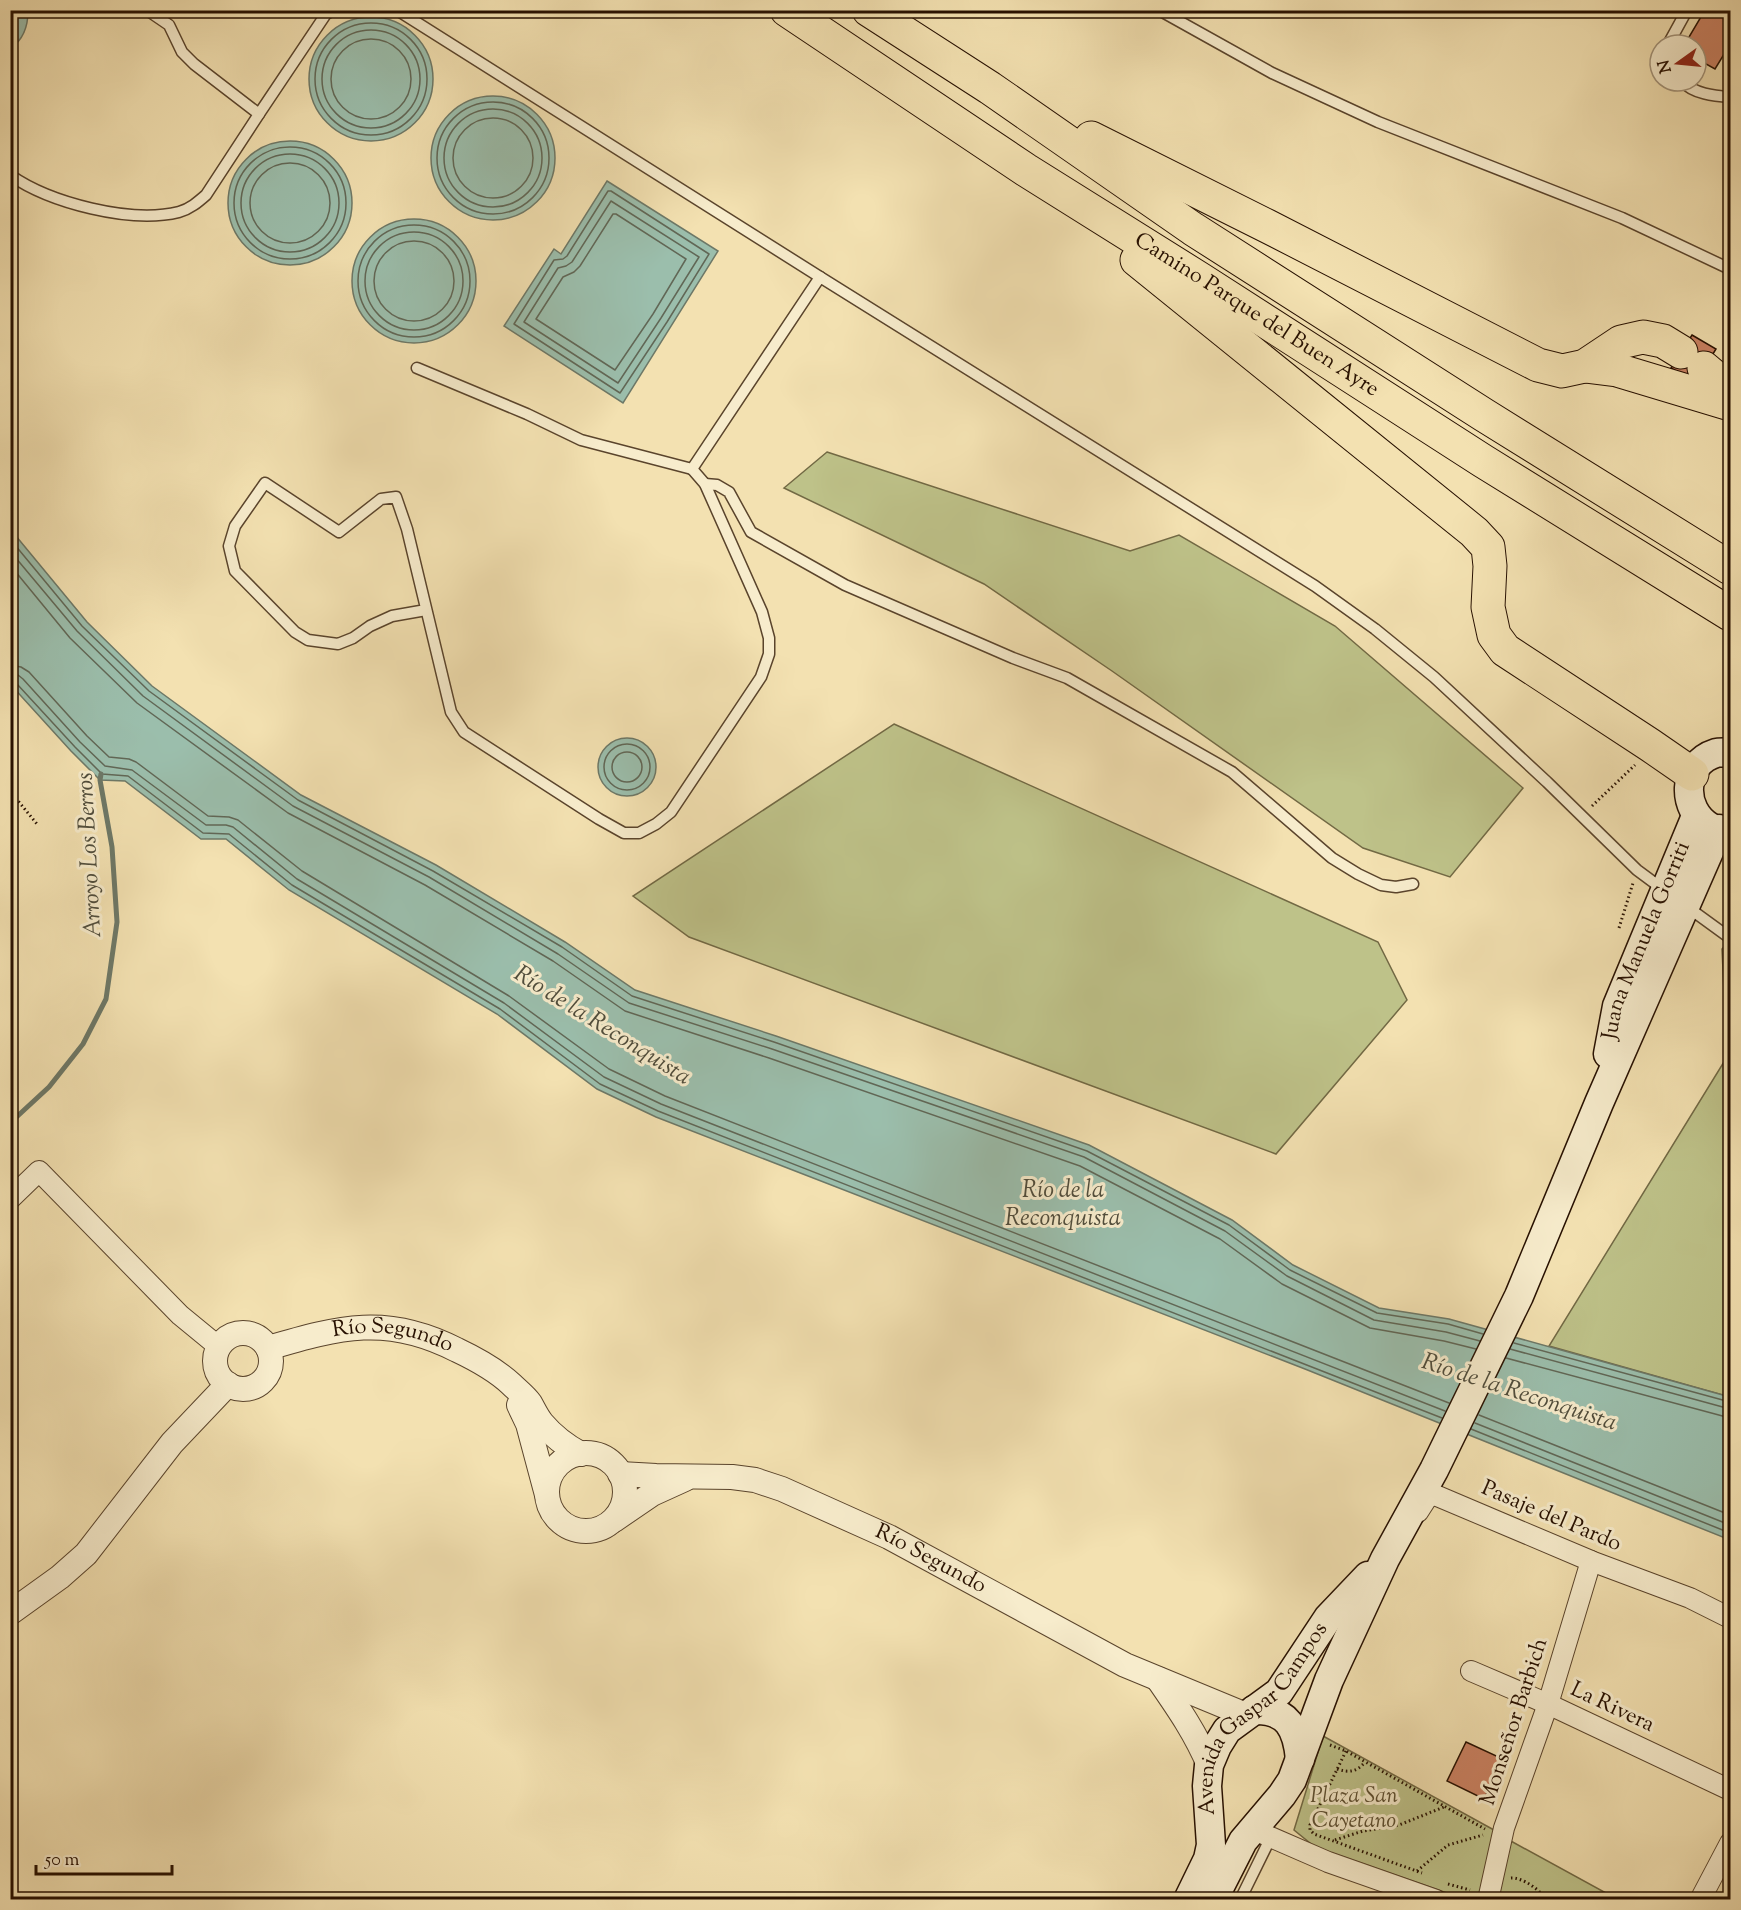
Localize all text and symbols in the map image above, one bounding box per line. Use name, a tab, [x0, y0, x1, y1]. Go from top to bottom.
north arrow	[1648, 33, 1708, 93]
text: N	[1653, 57, 1679, 75]
street label: Camino Parque del Buen Ayre	[1127, 225, 1385, 406]
water label: Arroyo Los Berros	[69, 771, 111, 939]
street label: Juana Manuela Gorriti	[1595, 837, 1700, 1043]
water label: Río de la Reconquista	[507, 958, 697, 1094]
water label: Río de la Reconquista	[1005, 1174, 1121, 1236]
street label: Río Segundo	[330, 1311, 458, 1362]
water label: Río de la Reconquista	[1417, 1345, 1621, 1441]
street label: Pasaje del Pardo	[1476, 1473, 1626, 1561]
street label: Río Segundo	[869, 1517, 992, 1603]
street label: Avenida Gaspar Campos	[1191, 1616, 1337, 1816]
street label: Monseñor Barbich	[1473, 1634, 1557, 1810]
street label: La Rivera	[1565, 1675, 1659, 1741]
park label: Plaza San Cayetano	[1310, 1781, 1398, 1838]
scale bar	[36, 1838, 172, 1876]
text: 50 m	[44, 1848, 80, 1874]

